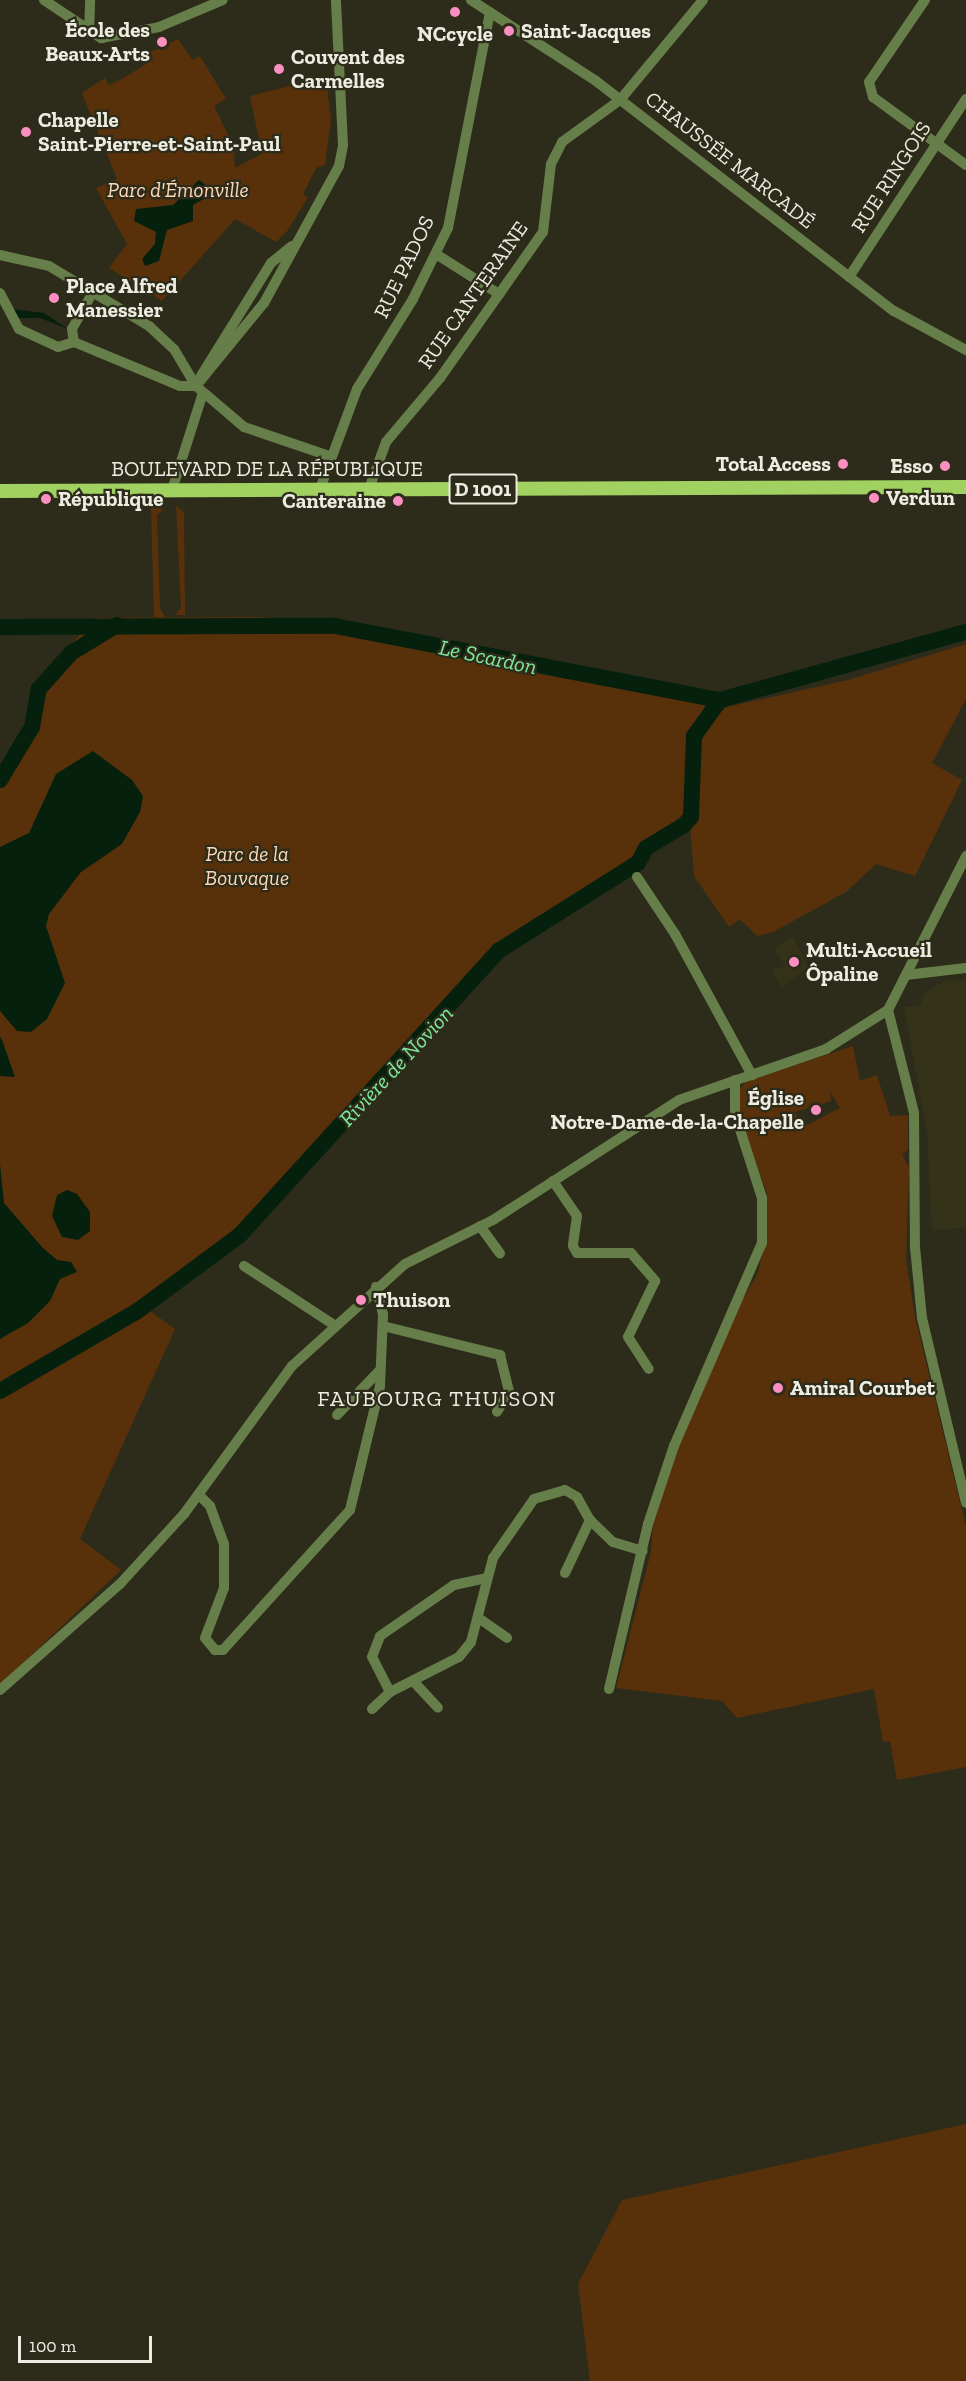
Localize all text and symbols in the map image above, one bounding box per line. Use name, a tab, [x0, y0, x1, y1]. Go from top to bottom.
marker: NCcycle	[448, 5, 462, 19]
place label: École des Beaux-Arts	[45, 17, 150, 67]
place label: Saint-Jacques	[521, 18, 651, 44]
place label: NCcycle	[417, 21, 493, 47]
marker: Saint-Jacques	[502, 24, 516, 38]
marker: École des Beaux-Arts	[155, 35, 169, 49]
place label: Couvent des Carmelles	[291, 44, 405, 94]
marker: Couvent des Carmelles	[272, 62, 286, 76]
street label: CHAUSSÉE MARCADÉ	[640, 86, 820, 234]
place label: Chapelle Saint-Pierre-et-Saint-Paul	[38, 107, 280, 157]
street label: RUE RINGOIS	[846, 117, 936, 237]
marker: Chapelle Saint-Pierre-et-Saint-Paul	[19, 125, 33, 139]
park label: Parc d'Émonville	[107, 177, 249, 203]
street label: RUE PADOS	[368, 212, 440, 322]
street label: RUE CANTERAINE	[413, 216, 533, 374]
place label: Place Alfred Manessier	[66, 273, 178, 323]
marker: Place Alfred Manessier	[47, 291, 61, 305]
place label: Total Access	[715, 451, 831, 477]
place label: Esso	[890, 453, 933, 479]
street label: BOULEVARD DE LA RÉPUBLIQUE	[111, 456, 423, 482]
marker: Total Access	[836, 457, 850, 471]
marker: Esso	[938, 459, 952, 473]
road number: D 1001	[448, 472, 518, 506]
place label: Verdun	[886, 485, 955, 511]
place label: République	[58, 486, 164, 512]
place label: Canteraine	[282, 488, 386, 514]
marker: Verdun	[867, 491, 881, 505]
marker: République	[39, 492, 53, 506]
marker: Canteraine	[391, 494, 405, 508]
water label: Le Scardon	[437, 634, 539, 680]
park label: Parc de la Bouvaque	[205, 841, 289, 891]
place label: Multi-Accueil Ôpaline	[806, 937, 932, 987]
marker: Multi-Accueil Ôpaline	[787, 955, 801, 969]
water label: Rivière de Novion	[333, 1000, 459, 1132]
place label: Église Notre-Dame-de-la-Chapelle	[551, 1085, 804, 1135]
marker: Église Notre-Dame-de-la-Chapelle	[809, 1103, 823, 1117]
place label: Thuison	[373, 1287, 451, 1313]
marker: Thuison	[354, 1293, 368, 1307]
place label: Amiral Courbet	[790, 1375, 935, 1401]
marker: Amiral Courbet	[771, 1381, 785, 1395]
district label: FAUBOURG THUISON	[317, 1386, 557, 1412]
scale bar	[21, 2324, 154, 2362]
text: 100 m	[29, 2335, 76, 2357]

